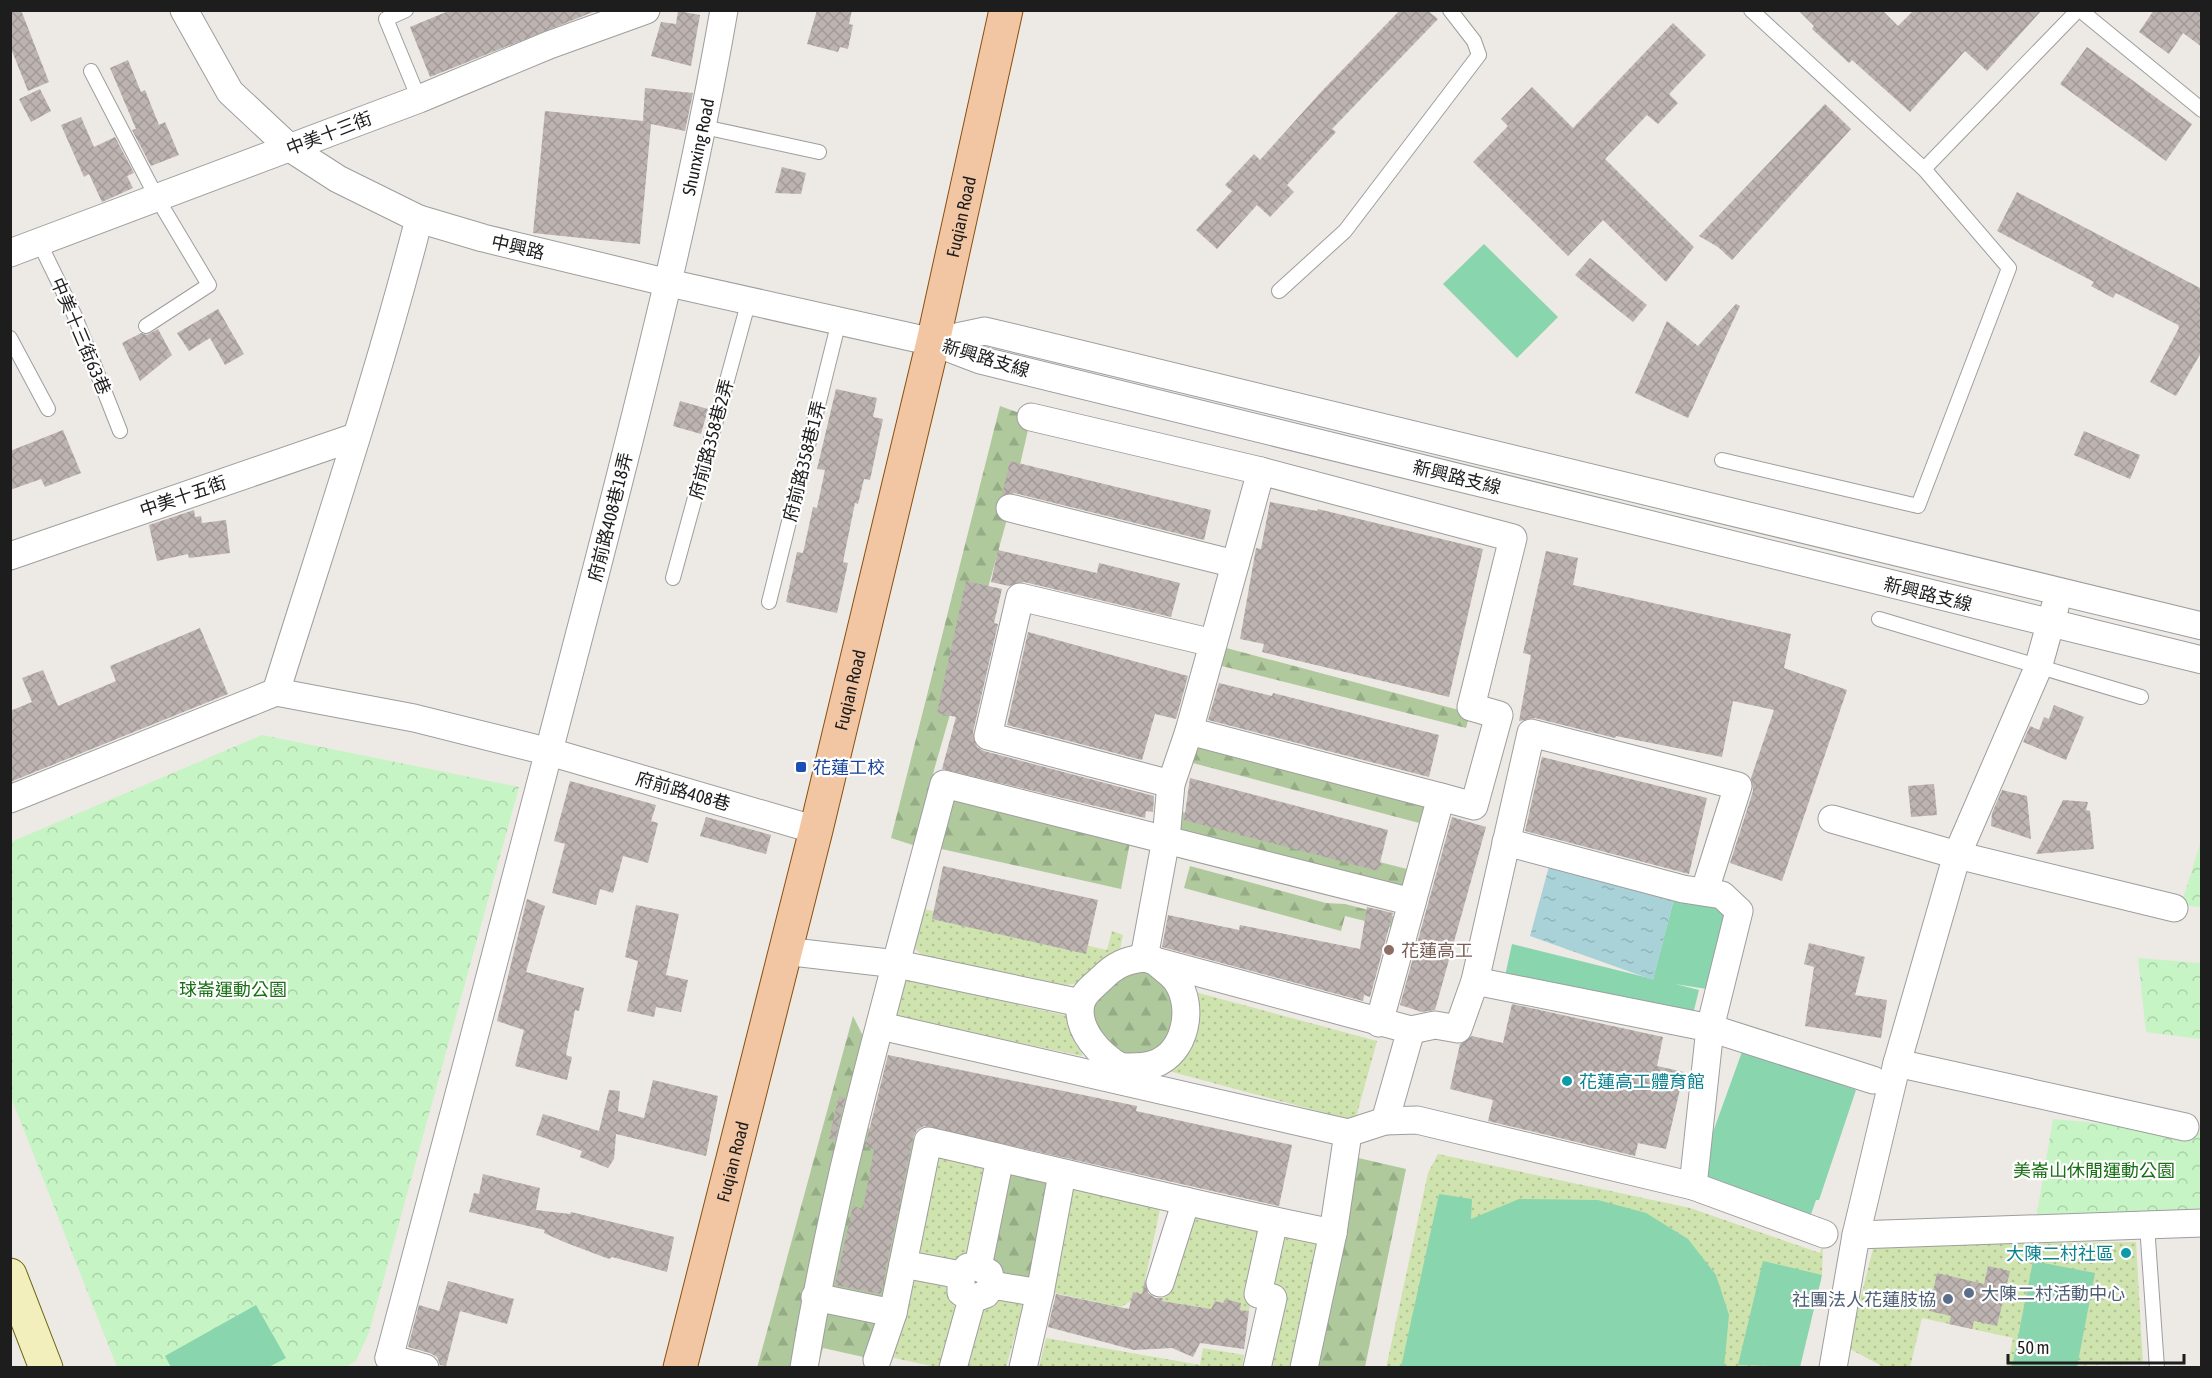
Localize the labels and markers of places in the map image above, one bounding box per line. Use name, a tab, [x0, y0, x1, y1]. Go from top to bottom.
place label: 花蓮工校	[813, 757, 885, 778]
marker: 花蓮工校	[794, 760, 808, 774]
place label: 花蓮高工	[1401, 940, 1473, 961]
marker: 花蓮高工	[1382, 943, 1396, 957]
place label: 花蓮高工體育館	[1579, 1071, 1705, 1092]
marker: 花蓮高工體育館	[1560, 1074, 1574, 1088]
place label: 大陳二村社區	[2006, 1243, 2114, 1264]
marker: 大陳二村社區	[2119, 1246, 2133, 1260]
place label: 大陳二村活動中心	[1981, 1283, 2125, 1304]
marker: 大陳二村活動中心	[1962, 1286, 1976, 1300]
place label: 社團法人花蓮肢協	[1792, 1289, 1936, 1310]
marker: 社團法人花蓮肢協	[1941, 1292, 1955, 1306]

